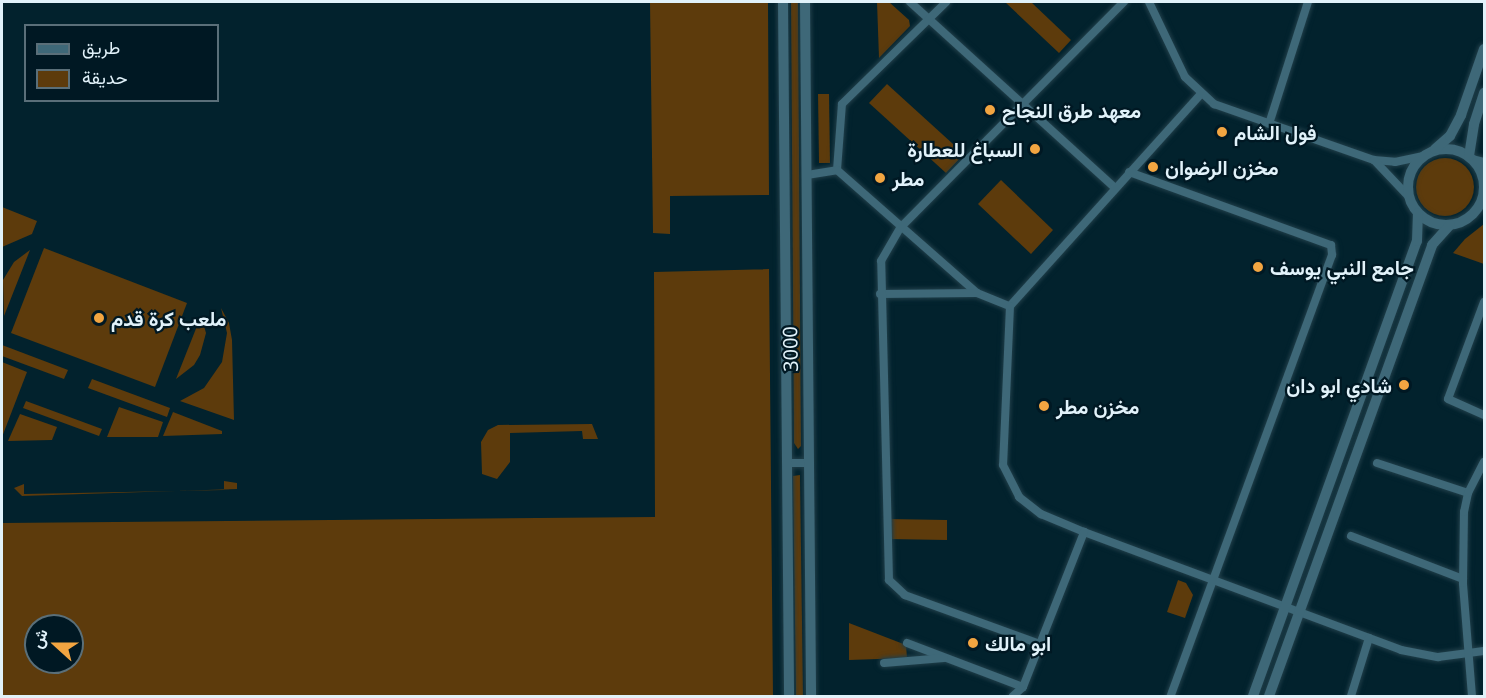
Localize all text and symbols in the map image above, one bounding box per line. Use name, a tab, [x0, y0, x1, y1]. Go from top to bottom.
legend	[24, 24, 219, 102]
text: طريق	[82, 35, 120, 59]
text: حديقة	[82, 65, 128, 89]
place label: معهد طرق النجاح	[1002, 98, 1141, 122]
marker: معهد طرق النجاح	[983, 103, 997, 117]
place label: فول الشام	[1234, 120, 1317, 144]
marker: فول الشام	[1215, 125, 1229, 139]
place label: السباغ للعطارة	[907, 137, 1023, 161]
marker: السباغ للعطارة	[1028, 142, 1042, 156]
place label: مخزن الرضوان	[1165, 155, 1279, 179]
marker: مخزن الرضوان	[1146, 160, 1160, 174]
place label: مطر	[892, 166, 924, 190]
marker: مطر	[873, 171, 887, 185]
place label: جامع النبي يوسف	[1270, 255, 1414, 279]
marker: جامع النبي يوسف	[1251, 260, 1265, 274]
place label: ملعب كرة قدم	[111, 306, 226, 330]
marker: ملعب كرة قدم	[92, 311, 106, 325]
street label: 3000	[778, 326, 802, 372]
place label: شادي ابو دان	[1286, 373, 1392, 397]
marker: شادي ابو دان	[1397, 378, 1411, 392]
place label: مخزن مطر	[1056, 394, 1139, 418]
marker: مخزن مطر	[1037, 399, 1051, 413]
north arrow	[24, 614, 84, 674]
text: ش	[25, 625, 53, 651]
place label: ابو مالك	[985, 631, 1051, 655]
marker: ابو مالك	[966, 636, 980, 650]

